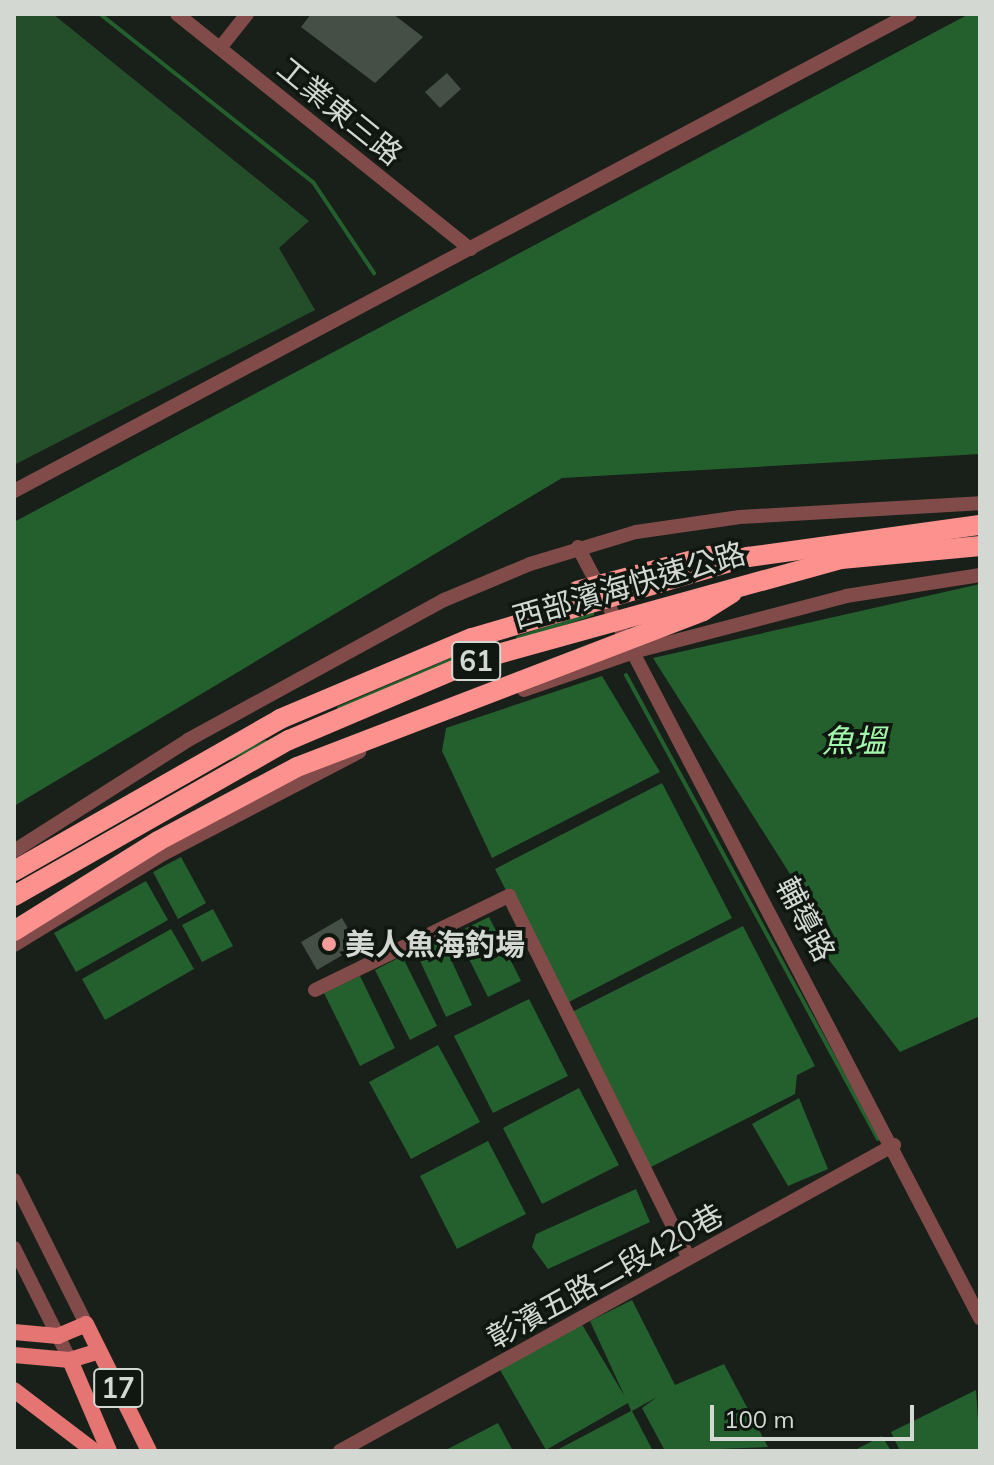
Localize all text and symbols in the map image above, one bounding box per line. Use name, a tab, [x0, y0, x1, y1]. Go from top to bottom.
street label: 工業東三路	[270, 50, 410, 172]
street label: 西部濱海快速公路	[509, 535, 749, 635]
road number: 61	[450, 637, 502, 685]
water label: 魚塭	[822, 721, 886, 759]
street label: 輔導路	[769, 871, 843, 967]
place label: 美人魚海釣場	[345, 926, 525, 962]
marker: 美人魚海釣場	[320, 935, 338, 953]
street label: 彰濱五路二段420巷	[481, 1196, 729, 1356]
road number: 17	[92, 1364, 144, 1412]
scale bar	[714, 1389, 918, 1439]
text: 100 m	[724, 1404, 795, 1434]

